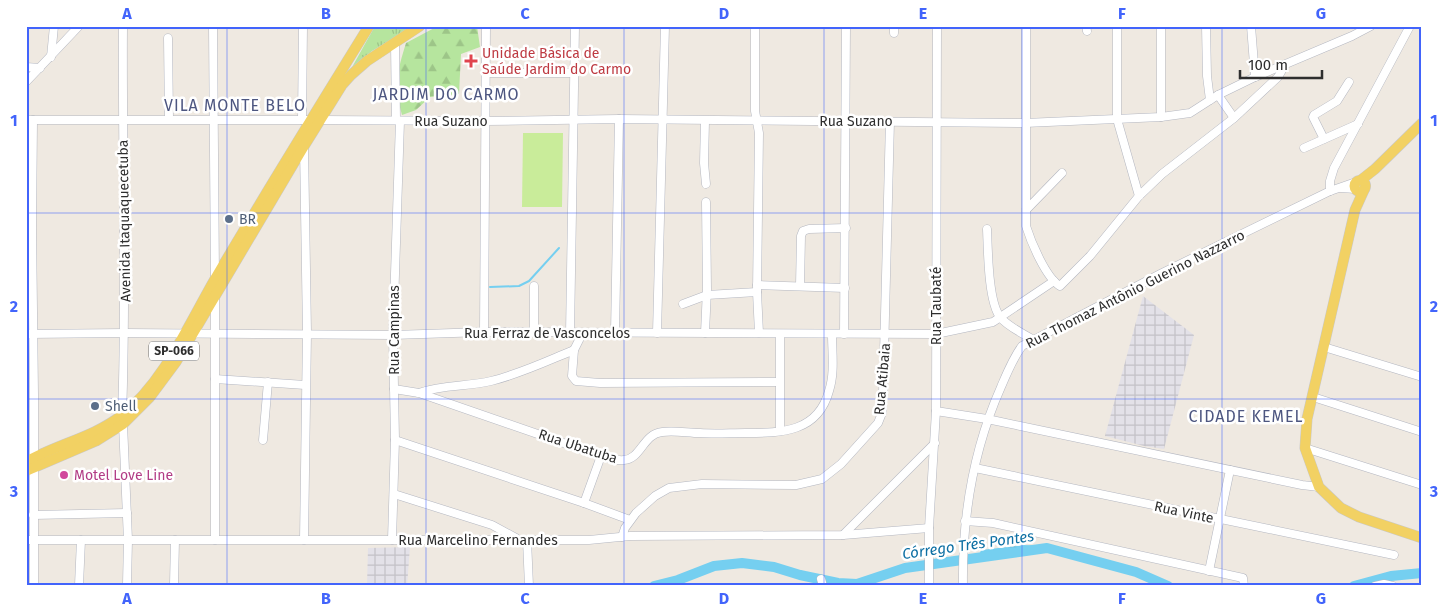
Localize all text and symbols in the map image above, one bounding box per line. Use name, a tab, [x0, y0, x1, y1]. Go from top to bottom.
text: A	[121, 4, 132, 23]
text: B	[321, 4, 331, 23]
text: C	[520, 4, 530, 23]
text: D	[719, 4, 729, 23]
text: E	[919, 4, 927, 23]
text: F	[1118, 4, 1126, 23]
text: G	[1316, 4, 1326, 23]
place label: Unidade Básica de Saúde Jardim do Carmo	[482, 45, 631, 78]
scale bar	[1240, 48, 1323, 80]
marker: Unidade Básica de Saúde Jardim do Carmo	[464, 54, 478, 68]
text: 100 m	[1248, 56, 1288, 74]
district label: JARDIM DO CARMO	[372, 85, 520, 104]
district label: VILA MONTE BELO	[164, 96, 306, 115]
text: 1	[10, 111, 18, 130]
text: 1	[1430, 111, 1438, 130]
street label: Rua Suzano	[414, 113, 488, 130]
street label: Rua Suzano	[819, 113, 893, 130]
street label: Avenida Itaquaquecetuba	[115, 140, 134, 302]
place label: BR	[239, 211, 257, 228]
marker: BR	[223, 213, 235, 225]
street label: Rua Thomaz Antônio Guerino Nazzarro	[1023, 227, 1248, 352]
street label: Rua Taubaté	[928, 267, 945, 345]
street label: Rua Campinas	[386, 285, 403, 375]
text: 2	[10, 297, 18, 316]
text: 2	[1430, 297, 1438, 316]
street label: Rua Ferraz de Vasconcelos	[464, 325, 631, 342]
road number: SP-066	[149, 342, 199, 361]
street label: Rua Atibaia	[871, 342, 894, 416]
place label: Shell	[105, 398, 137, 415]
marker: Shell	[89, 400, 101, 412]
district label: CIDADE KEMEL	[1188, 407, 1304, 426]
street label: Rua Ubatuba	[536, 426, 619, 467]
place label: Motel Love Line	[74, 467, 173, 484]
marker: Motel Love Line	[58, 469, 70, 481]
text: 3	[9, 482, 18, 501]
text: 3	[1429, 482, 1438, 501]
street label: Rua Vinte	[1153, 498, 1215, 527]
water label: Córrego Três Pontes	[901, 527, 1035, 563]
street label: Rua Marcelino Fernandes	[398, 532, 558, 549]
text: A	[121, 589, 132, 608]
text: B	[321, 589, 331, 608]
text: C	[520, 589, 530, 608]
text: D	[719, 589, 729, 608]
text: E	[919, 589, 927, 608]
text: F	[1118, 589, 1126, 608]
text: G	[1316, 589, 1326, 608]

